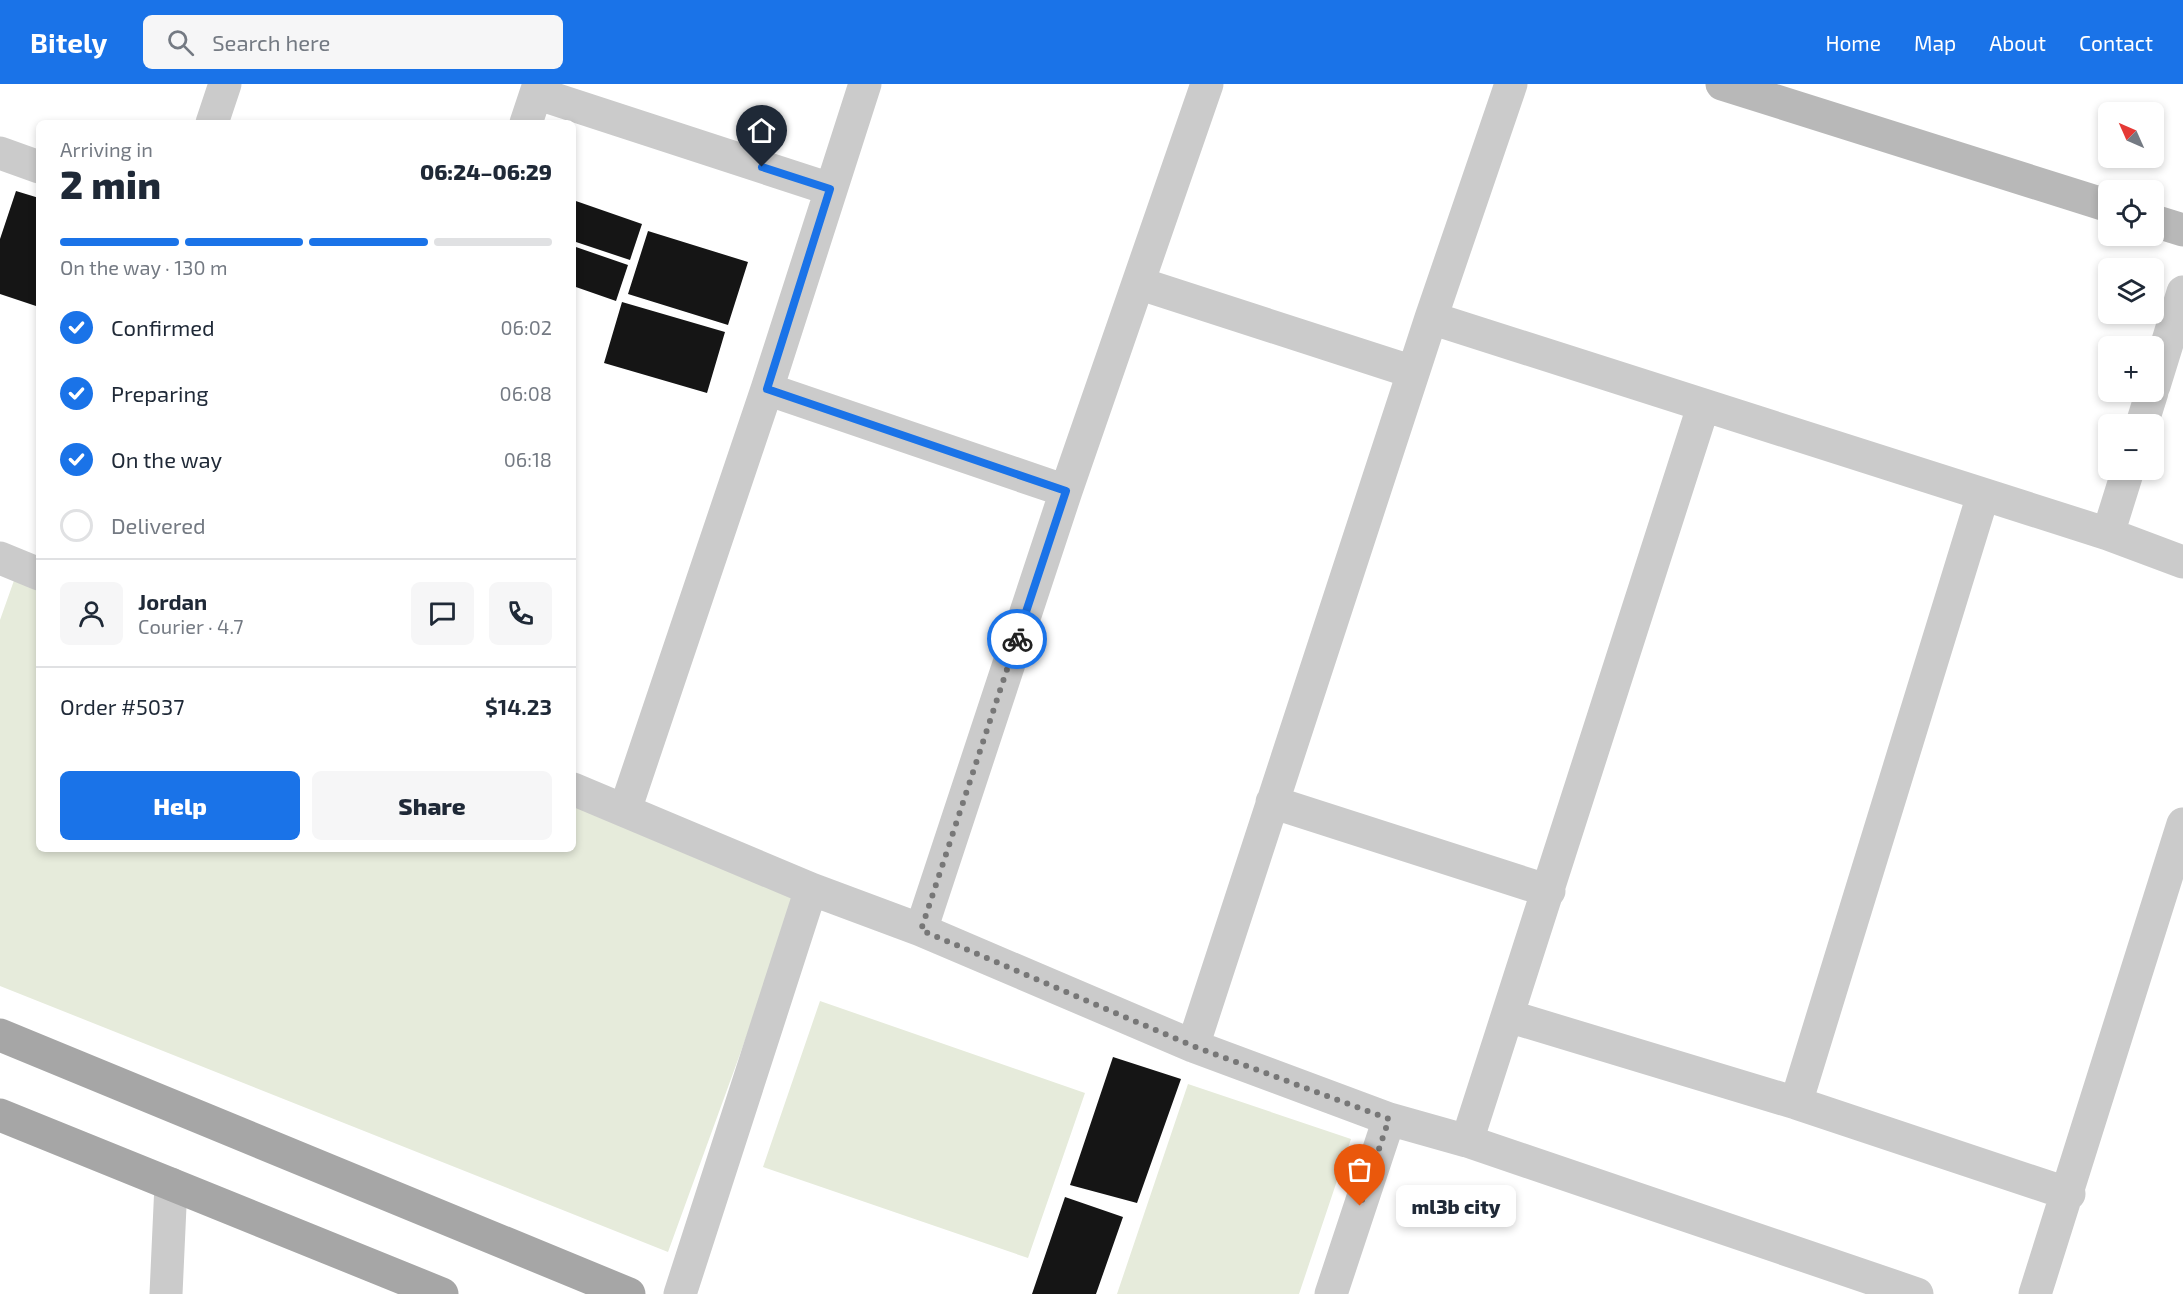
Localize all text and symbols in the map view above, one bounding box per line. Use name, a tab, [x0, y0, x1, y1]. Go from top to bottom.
search box	[143, 15, 563, 69]
text: Bitely	[30, 25, 107, 59]
icon: search	[164, 26, 197, 59]
text: Search here	[212, 29, 330, 55]
text: Home	[1825, 30, 1881, 55]
text: Map	[1914, 30, 1956, 55]
text: About	[1989, 30, 2046, 55]
text: Contact	[2079, 30, 2153, 55]
north arrow	[2098, 102, 2164, 168]
map controls	[2098, 102, 2164, 480]
pin	[736, 105, 787, 167]
icon: home	[745, 114, 778, 147]
text: Arriving in	[60, 137, 153, 161]
text: 06:24–06:29	[420, 158, 552, 184]
text: 2 min	[60, 160, 161, 207]
button: locate	[2098, 180, 2164, 246]
text: On the way · 130 m	[60, 255, 227, 279]
button: layers	[2098, 258, 2164, 324]
icon: check	[60, 311, 93, 344]
text: Confirmed	[111, 314, 215, 340]
text: 06:02	[500, 315, 552, 339]
button: +	[2098, 336, 2164, 402]
icon: check	[60, 377, 93, 410]
text: Preparing	[111, 380, 209, 406]
text: 06:08	[500, 381, 552, 405]
button: −	[2098, 414, 2164, 480]
icon: check	[60, 443, 93, 476]
text: On the way	[111, 446, 222, 472]
text: 06:18	[504, 447, 552, 471]
text: Delivered	[111, 512, 206, 538]
button: person	[60, 582, 123, 645]
button: chat	[411, 582, 474, 645]
button: phone	[489, 582, 552, 645]
text: Jordan	[138, 588, 207, 614]
courier	[987, 609, 1047, 669]
text: Courier · 4.7	[138, 614, 244, 638]
icon: bike	[1001, 623, 1034, 656]
text: Order #5037	[60, 693, 185, 719]
text: $14.23	[485, 693, 552, 719]
button: Help	[60, 771, 300, 840]
button: Share	[312, 771, 552, 840]
pin	[1334, 1144, 1385, 1206]
icon: bag	[1343, 1153, 1376, 1186]
callout: ml3b city	[1396, 1185, 1516, 1227]
text: ml3b city	[1412, 1194, 1500, 1218]

